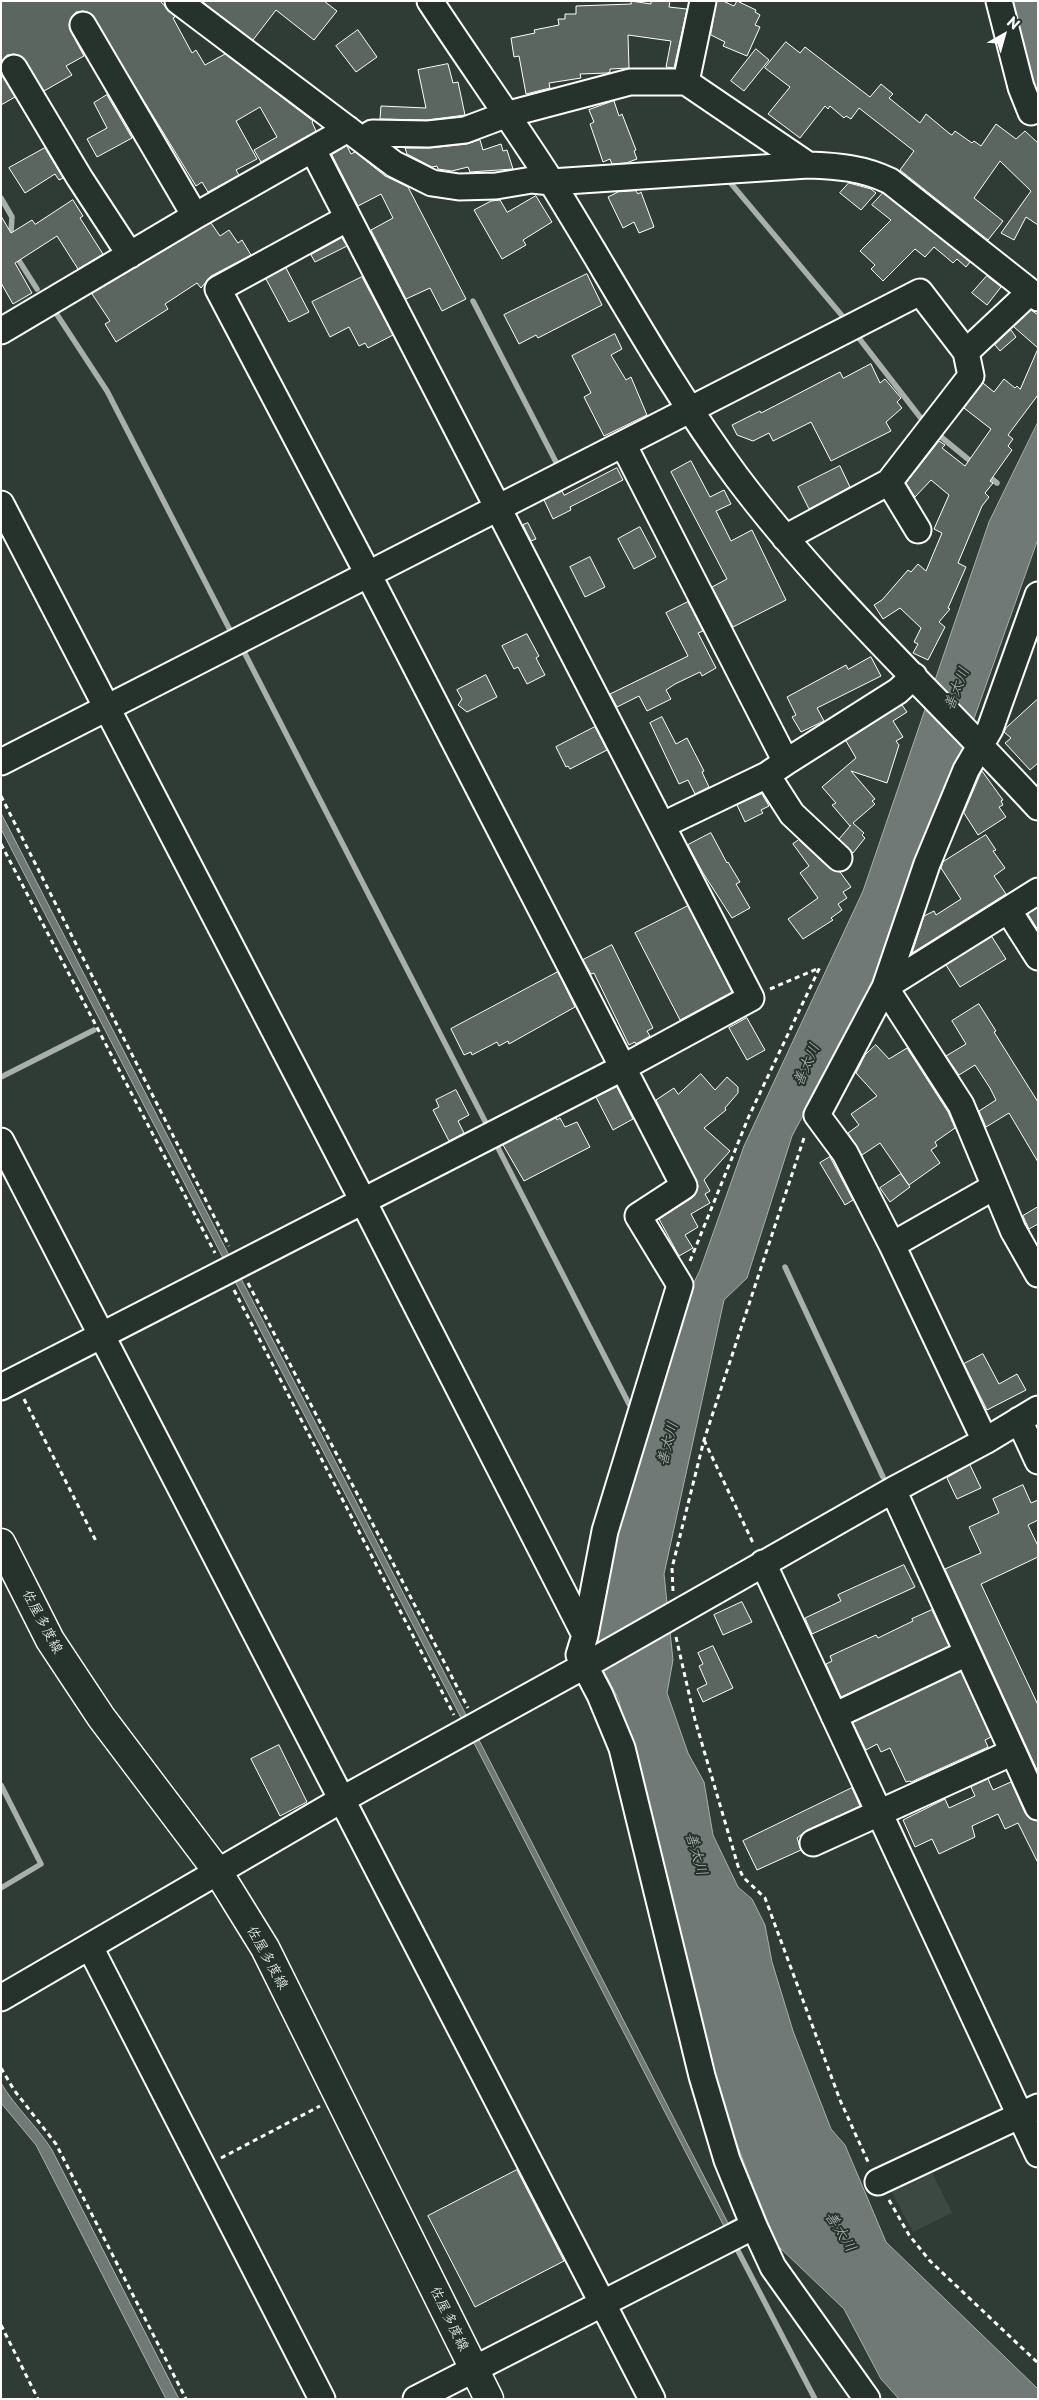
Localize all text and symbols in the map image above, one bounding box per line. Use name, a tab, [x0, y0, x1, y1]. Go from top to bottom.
north arrow	[979, 10, 1029, 60]
text: N	[1003, 11, 1024, 34]
water label: 善太川	[940, 665, 974, 713]
water label: 善太川	[790, 1041, 824, 1089]
water label: 善太川	[653, 1420, 683, 1468]
street label: 佐屋多度線	[18, 1587, 66, 1657]
water label: 善太川	[681, 1830, 711, 1878]
street label: 佐屋多度線	[243, 1923, 291, 1993]
water label: 善太川	[820, 2208, 860, 2256]
street label: 佐屋多度線	[426, 2284, 472, 2354]

